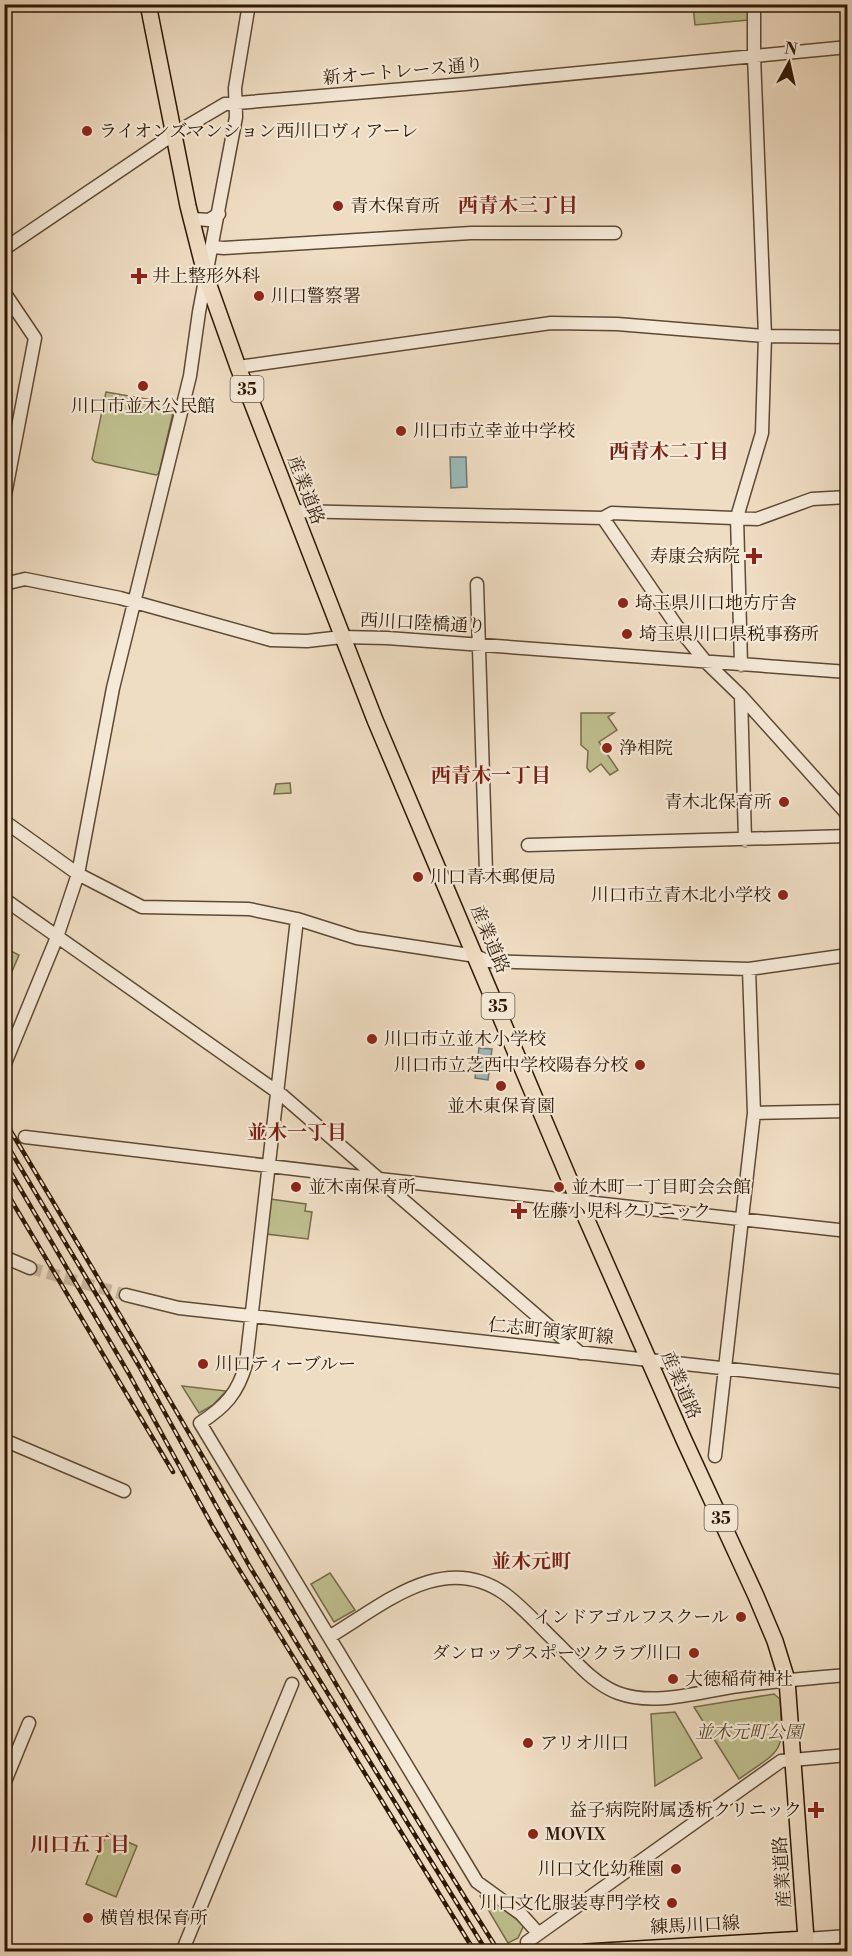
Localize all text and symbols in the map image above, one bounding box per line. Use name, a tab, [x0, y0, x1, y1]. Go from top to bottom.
north arrow	[759, 33, 819, 93]
text: N	[783, 38, 799, 60]
street label: 新オートレース通り	[322, 53, 484, 90]
place label: ライオンズマンション西川口ヴィアーレ	[99, 120, 418, 143]
marker: ライオンズマンション西川口ヴィアーレ	[80, 124, 94, 138]
district label: 西青木三丁目	[458, 194, 578, 219]
place label: 青木保育所	[350, 195, 440, 218]
marker: 青木保育所	[331, 199, 345, 213]
place label: 井上整形外科	[152, 265, 260, 288]
marker: 井上整形外科	[130, 267, 148, 285]
place label: 川口警察署	[271, 285, 361, 308]
marker: 川口警察署	[252, 289, 266, 303]
road number: 35	[230, 376, 264, 402]
marker: 川口市並木公民館	[136, 379, 150, 393]
place label: 川口市並木公民館	[71, 395, 215, 418]
place label: 川口市立幸並中学校	[413, 420, 575, 443]
marker: 川口市立幸並中学校	[394, 424, 408, 438]
district label: 西青木二丁目	[609, 440, 729, 465]
street label: 産業道路	[282, 452, 329, 528]
place label: 寿康会病院	[650, 545, 740, 568]
marker: 寿康会病院	[745, 547, 763, 565]
place label: 埼玉県川口地方庁舎	[635, 592, 797, 615]
marker: 埼玉県川口地方庁舎	[616, 596, 630, 610]
street label: 西川口陸橋通り	[359, 609, 486, 638]
place label: 埼玉県川口県税事務所	[639, 623, 819, 646]
marker: 埼玉県川口県税事務所	[620, 627, 634, 641]
place label: 浄相院	[619, 737, 673, 760]
marker: 浄相院	[600, 741, 614, 755]
district label: 西青木一丁目	[431, 764, 551, 789]
place label: 青木北保育所	[664, 791, 772, 814]
marker: 青木北保育所	[777, 795, 791, 809]
place label: 川口青木郵便局	[430, 866, 556, 889]
marker: 川口青木郵便局	[411, 870, 425, 884]
place label: 川口市立青木北小学校	[591, 884, 771, 907]
marker: 川口市立青木北小学校	[776, 888, 790, 902]
street label: 産業道路	[465, 902, 514, 977]
road number: 35	[482, 993, 514, 1019]
place label: 川口市立並木小学校	[384, 1028, 546, 1051]
marker: 川口市立並木小学校	[365, 1032, 379, 1046]
place label: 川口市立芝西中学校陽春分校	[394, 1054, 628, 1077]
marker: 川口市立芝西中学校陽春分校	[633, 1058, 647, 1072]
marker: 並木東保育園	[494, 1079, 508, 1093]
place label: 並木東保育園	[447, 1095, 555, 1118]
district label: 並木一丁目	[247, 1121, 347, 1146]
place label: 並木南保育所	[308, 1176, 416, 1199]
place label: 並木町一丁目町会会館	[571, 1176, 751, 1199]
marker: 並木南保育所	[289, 1180, 303, 1194]
marker: 並木町一丁目町会会館	[552, 1180, 566, 1194]
place label: 佐藤小児科クリニック	[532, 1200, 711, 1223]
marker: 佐藤小児科クリニック	[510, 1202, 528, 1220]
street label: 仁志町領家町線	[487, 1313, 615, 1350]
street label: 産業道路	[655, 1348, 706, 1423]
place label: 川口ティーブルー	[215, 1353, 356, 1376]
marker: 川口ティーブルー	[196, 1357, 210, 1371]
road number: 35	[704, 1505, 738, 1531]
district label: 並木元町	[491, 1550, 572, 1575]
place label: インドアゴルフスクール	[534, 1606, 729, 1629]
marker: インドアゴルフスクール	[734, 1610, 748, 1624]
place label: ダンロップスポーツクラブ川口	[432, 1642, 682, 1665]
marker: ダンロップスポーツクラブ川口	[687, 1646, 701, 1660]
place label: 大徳稲荷神社	[685, 1668, 793, 1691]
marker: 大徳稲荷神社	[666, 1672, 680, 1686]
park label: 並木元町公園	[695, 1721, 806, 1744]
place label: アリオ川口	[540, 1732, 629, 1755]
marker: アリオ川口	[521, 1736, 535, 1750]
place label: 益子病院附属透析クリニック	[569, 1799, 802, 1822]
marker: 益子病院附属透析クリニック	[807, 1801, 825, 1819]
place label: MOVIX	[545, 1823, 606, 1846]
marker: MOVIX	[526, 1827, 540, 1841]
district label: 川口五丁目	[30, 1833, 130, 1858]
street label: 産業道路	[769, 1835, 796, 1909]
place label: 川口文化幼稚園	[538, 1858, 664, 1881]
marker: 川口文化幼稚園	[669, 1862, 683, 1876]
place label: 川口文化服装専門学校	[480, 1892, 660, 1915]
marker: 川口文化服装専門学校	[665, 1896, 679, 1910]
place label: 横曽根保育所	[100, 1907, 208, 1930]
marker: 横曽根保育所	[81, 1911, 95, 1925]
street label: 練馬川口線	[649, 1912, 741, 1939]

